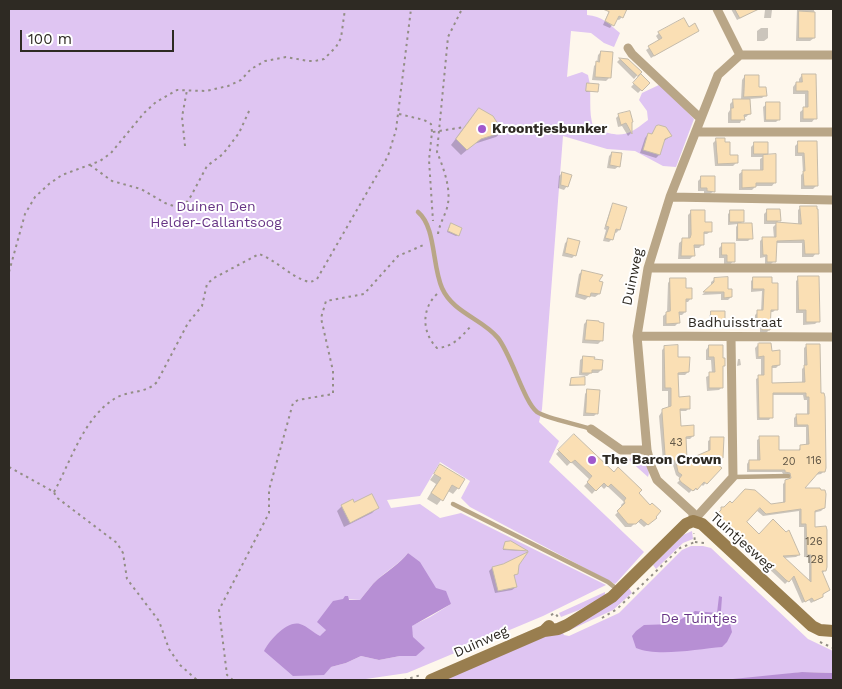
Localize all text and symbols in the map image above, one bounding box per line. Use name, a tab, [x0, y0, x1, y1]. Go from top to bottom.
scale bar	[22, 20, 176, 52]
text: 100 m	[28, 30, 72, 48]
place label: Kroontjesbunker	[492, 121, 607, 137]
marker: Kroontjesbunker	[476, 123, 488, 135]
park label: Duinen Den Helder-Callantsoog	[150, 199, 282, 232]
street label: Duinweg	[619, 247, 647, 307]
street label: Badhuisstraat	[688, 315, 782, 331]
house number: 43	[669, 436, 683, 450]
place label: The Baron Crown	[602, 452, 721, 468]
marker: The Baron Crown	[586, 454, 598, 466]
house number: 116	[806, 454, 822, 468]
house number: 20	[782, 455, 796, 469]
street label: Tuintjesweg	[707, 509, 777, 575]
house number: 126	[805, 535, 823, 549]
house number: 128	[806, 553, 824, 567]
park label: De Tuintjes	[661, 611, 737, 627]
street label: Duinweg	[451, 623, 511, 661]

